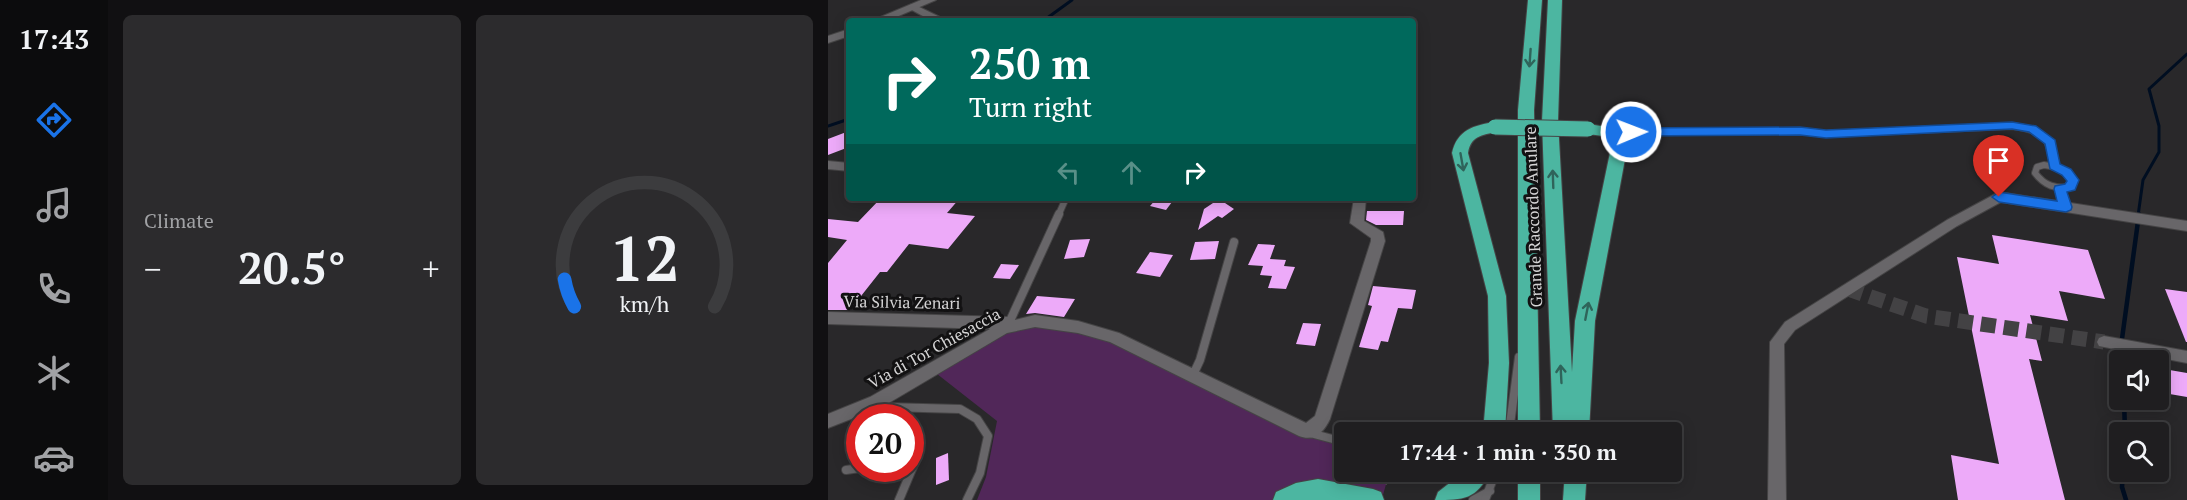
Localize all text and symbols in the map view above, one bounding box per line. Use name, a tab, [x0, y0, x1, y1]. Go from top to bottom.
text: 17:43	[19, 21, 89, 57]
text: 250 m	[969, 35, 1090, 91]
icon: right	[870, 42, 948, 120]
one-way arrow	[1524, 48, 1535, 68]
text: Turn right	[969, 89, 1092, 125]
icon: directions	[33, 99, 75, 141]
position arrow	[1599, 100, 1663, 164]
street label: Grande Raccordo Anulare	[1519, 126, 1547, 308]
pin	[1973, 135, 2024, 197]
icon: arrive	[1982, 144, 2015, 177]
one-way arrow	[1457, 152, 1468, 171]
icon: left	[1052, 156, 1085, 189]
icon: ahead	[1115, 156, 1148, 189]
icon: right	[1178, 156, 1211, 189]
one-way arrow	[1547, 169, 1558, 189]
icon: music	[33, 184, 75, 226]
text: Climate	[144, 207, 214, 234]
text: 12	[609, 216, 680, 299]
text: 20.5°	[238, 237, 346, 297]
text: −	[144, 247, 162, 290]
text: +	[422, 247, 440, 290]
icon: phone	[33, 268, 75, 310]
text: km/h	[619, 290, 669, 318]
street label: Via Silvia Zenari	[843, 290, 961, 314]
street label: Via di Tor Chiesaccia	[864, 302, 1004, 394]
one-way arrow	[1582, 302, 1593, 321]
map controls	[2109, 350, 2169, 482]
button: sound	[2109, 350, 2169, 410]
icon: climate	[33, 352, 75, 394]
one-way arrow	[1555, 364, 1567, 384]
speed limit sign: 20	[846, 404, 924, 482]
button: search	[2109, 422, 2169, 482]
icon: car	[33, 437, 75, 479]
text: 17:44 · 1 min · 350 m	[1399, 437, 1617, 466]

